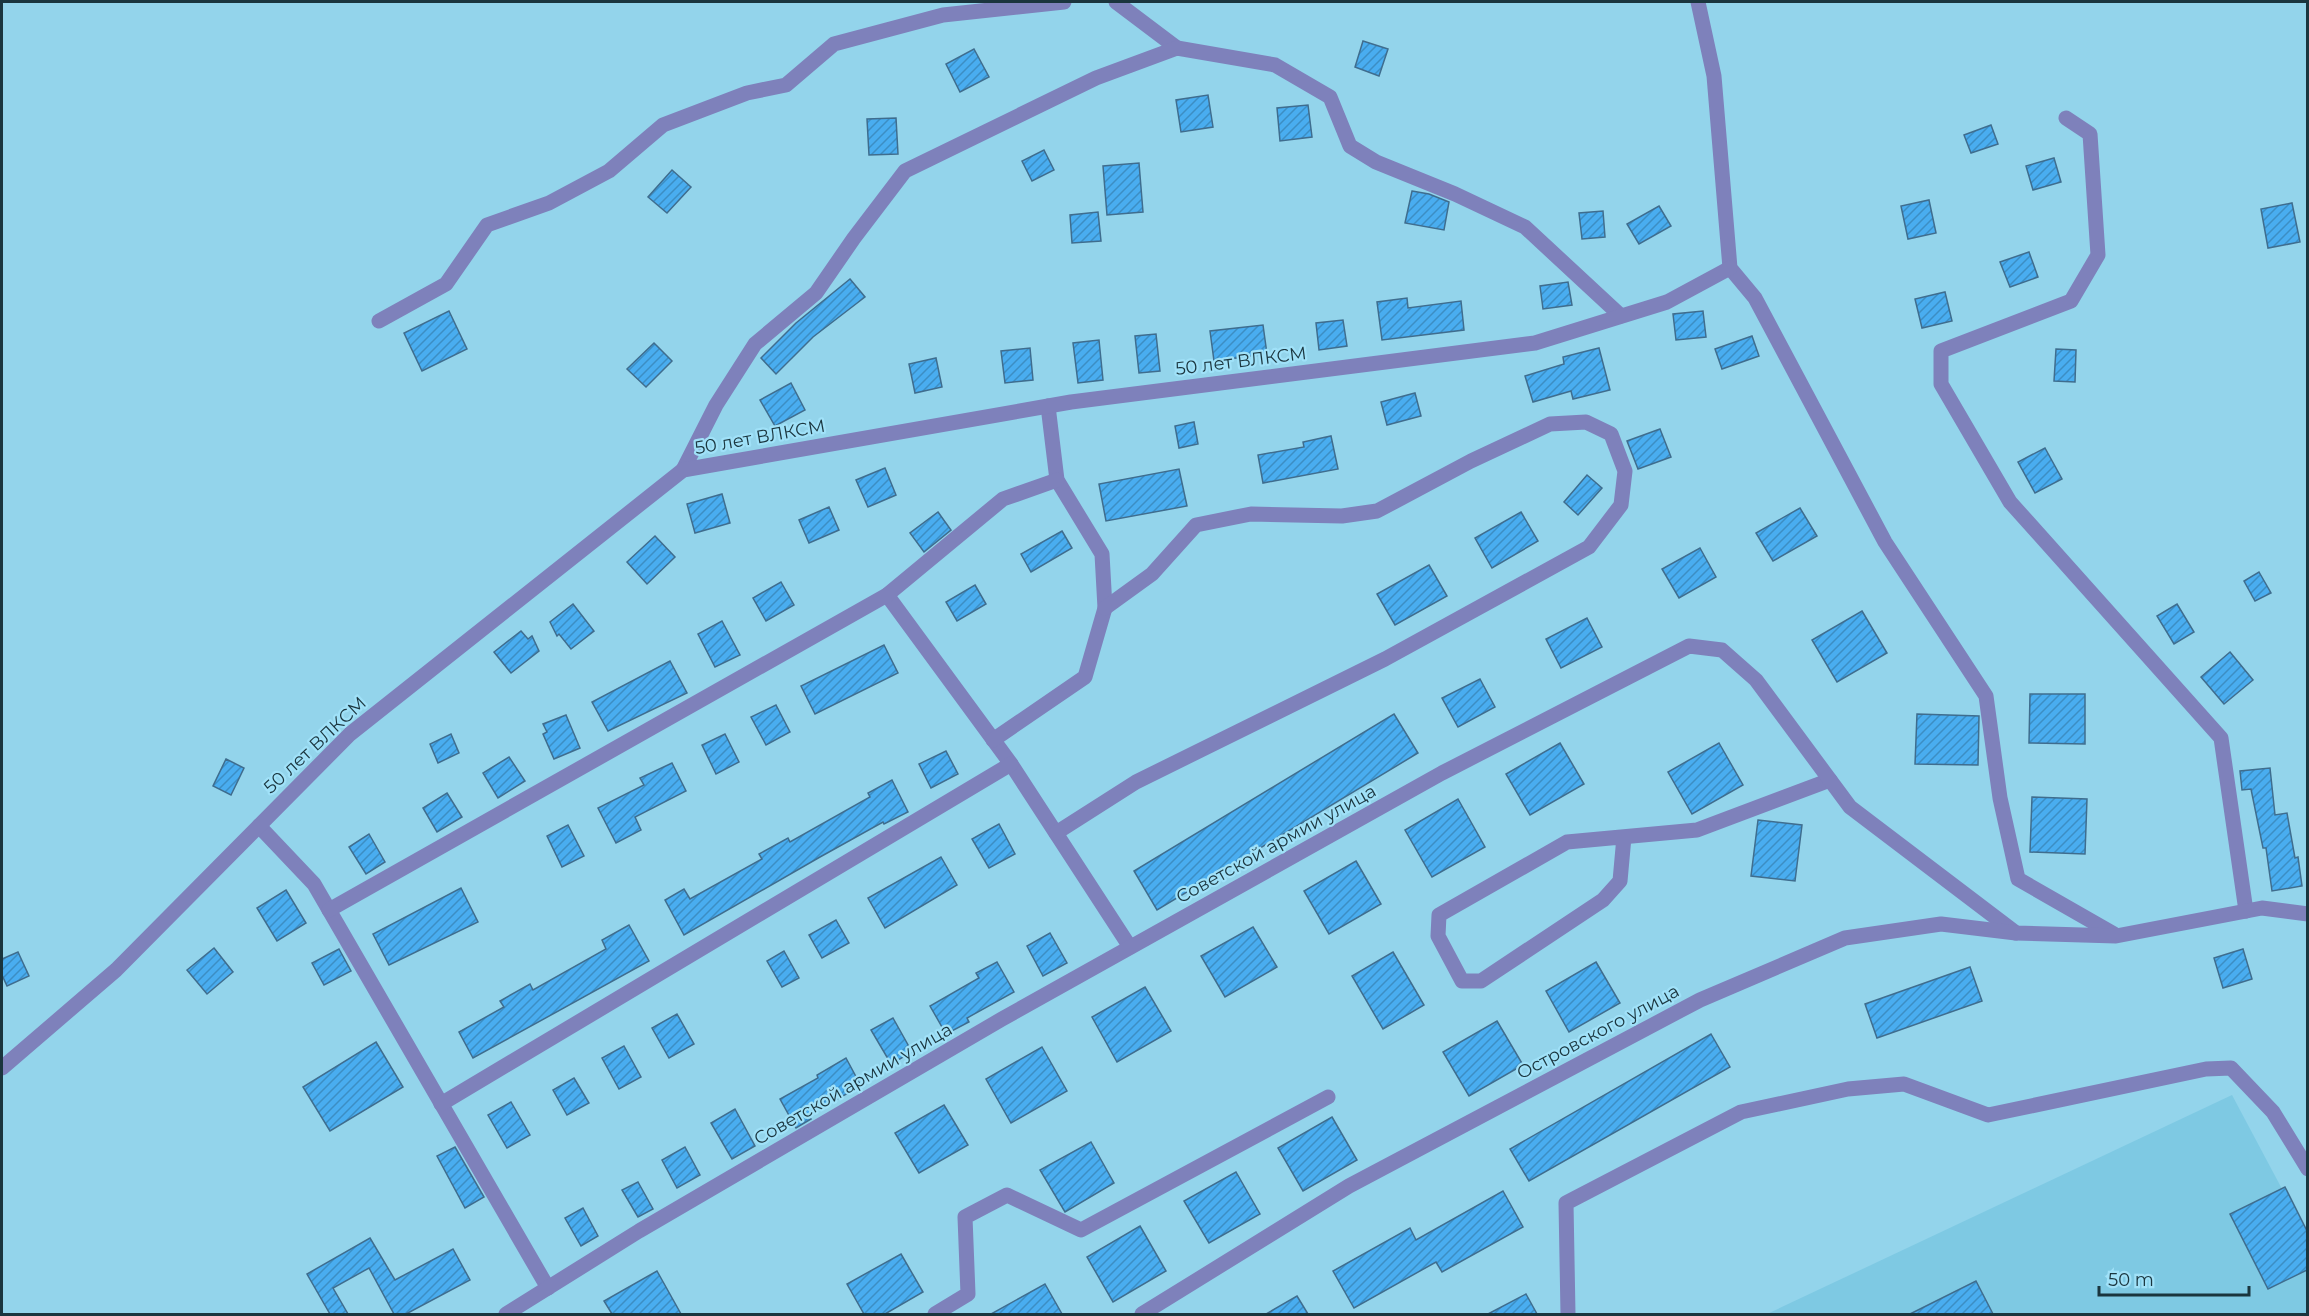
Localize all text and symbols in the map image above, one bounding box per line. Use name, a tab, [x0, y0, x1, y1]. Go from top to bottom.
street label: 50 лет ВЛКСМ	[1174, 342, 1308, 380]
street label: 50 лет ВЛКСМ	[693, 415, 827, 459]
street label: 50 лет ВЛКСМ	[259, 692, 371, 798]
street label: Советской армии улица	[1172, 780, 1380, 908]
street label: Островского улица	[1513, 980, 1683, 1084]
street label: Советской армии улица	[750, 1018, 956, 1150]
scale bar	[2099, 1259, 2249, 1297]
text: 50 m	[2108, 1269, 2154, 1291]

